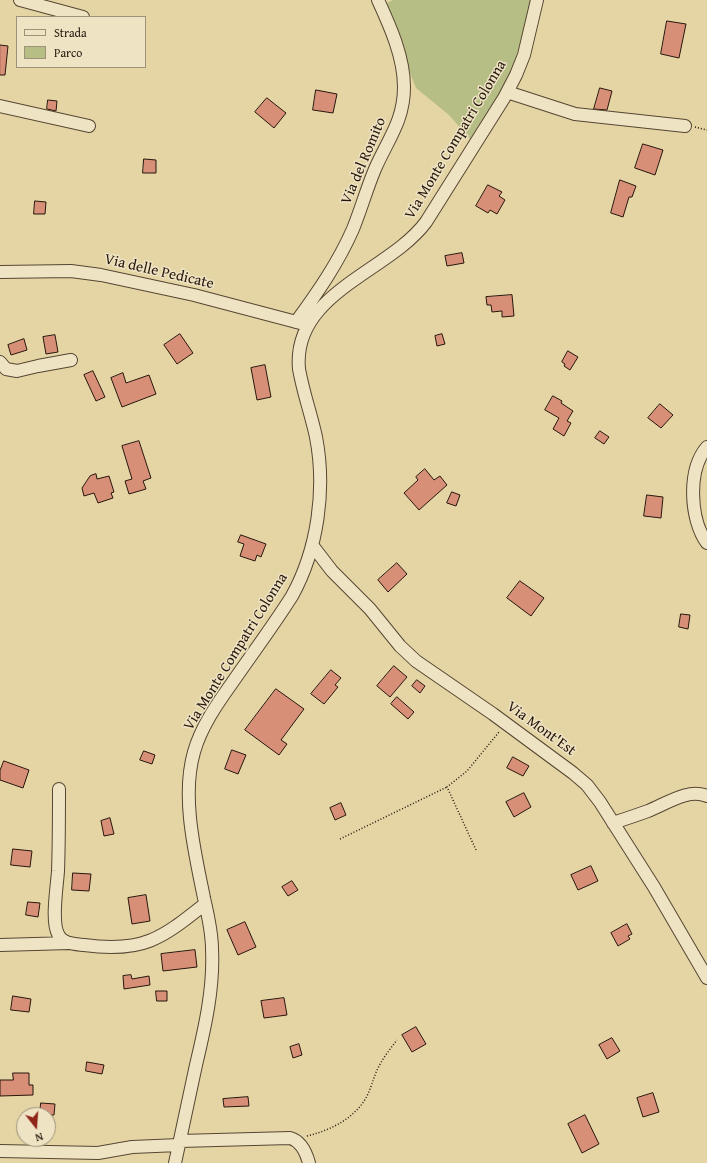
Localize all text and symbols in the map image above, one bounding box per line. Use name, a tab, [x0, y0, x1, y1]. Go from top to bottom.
legend	[16, 16, 146, 68]
text: Strada	[54, 24, 87, 41]
text: Parco	[54, 44, 82, 61]
street label: Via Monte Compatri Colonna	[401, 57, 511, 223]
street label: Via del Romito	[338, 115, 390, 207]
street label: Via delle Pedicate	[103, 251, 215, 293]
street label: Via Monte Compatri Colonna	[180, 570, 292, 734]
street label: Via Mont'Est	[503, 698, 579, 760]
north arrow	[16, 1107, 56, 1147]
text: N	[33, 1129, 45, 1146]

